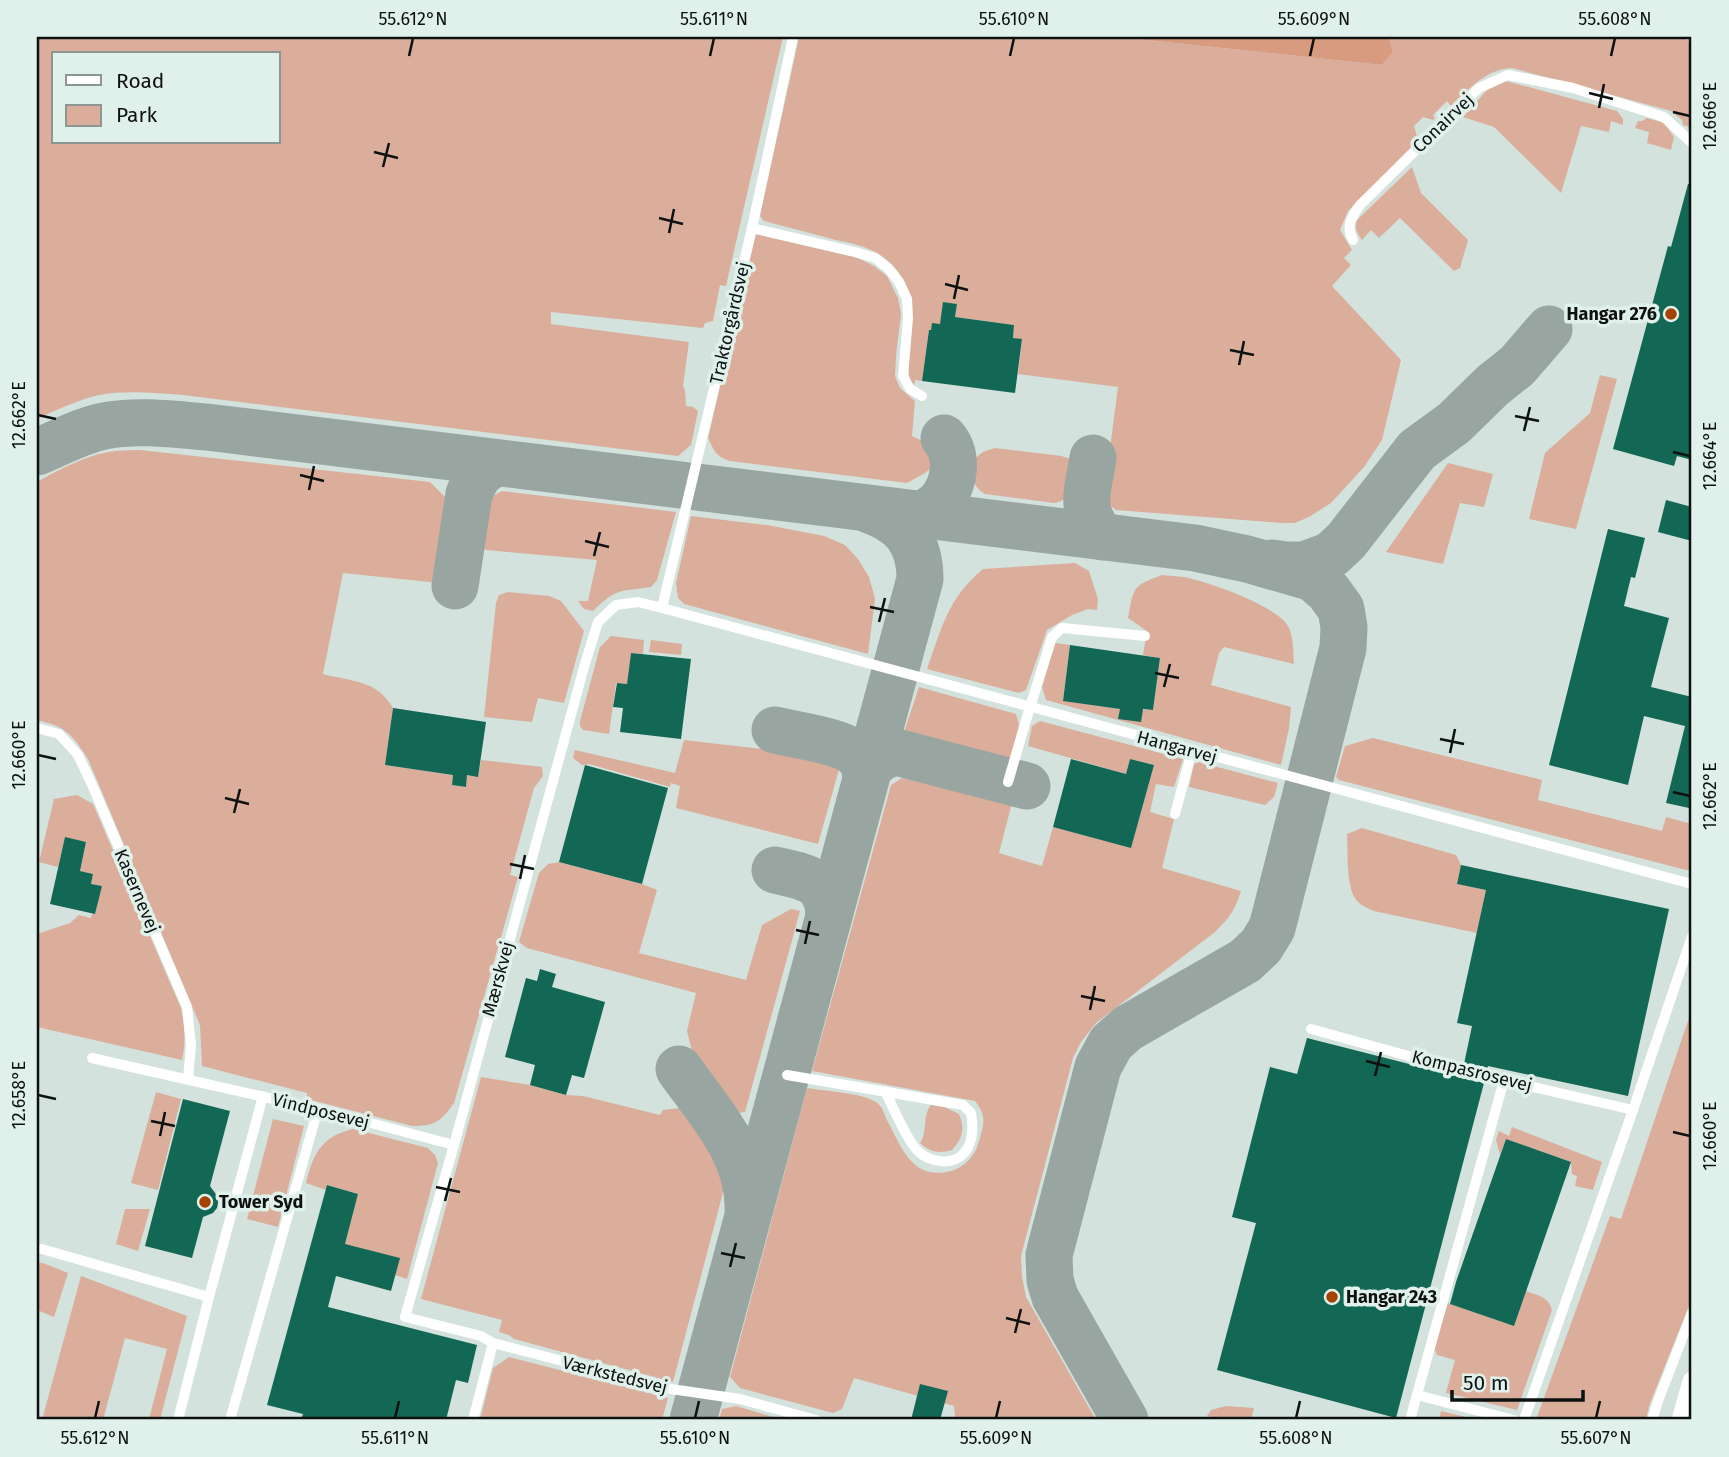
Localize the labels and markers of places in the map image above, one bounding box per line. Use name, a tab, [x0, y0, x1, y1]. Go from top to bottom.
place label: Hangar 276	[1567, 303, 1657, 325]
marker: Hangar 276	[1663, 306, 1679, 322]
place label: Tower Syd	[219, 1191, 303, 1213]
marker: Tower Syd	[197, 1194, 213, 1210]
place label: Hangar 243	[1346, 1286, 1437, 1308]
marker: Hangar 243	[1324, 1289, 1340, 1305]

